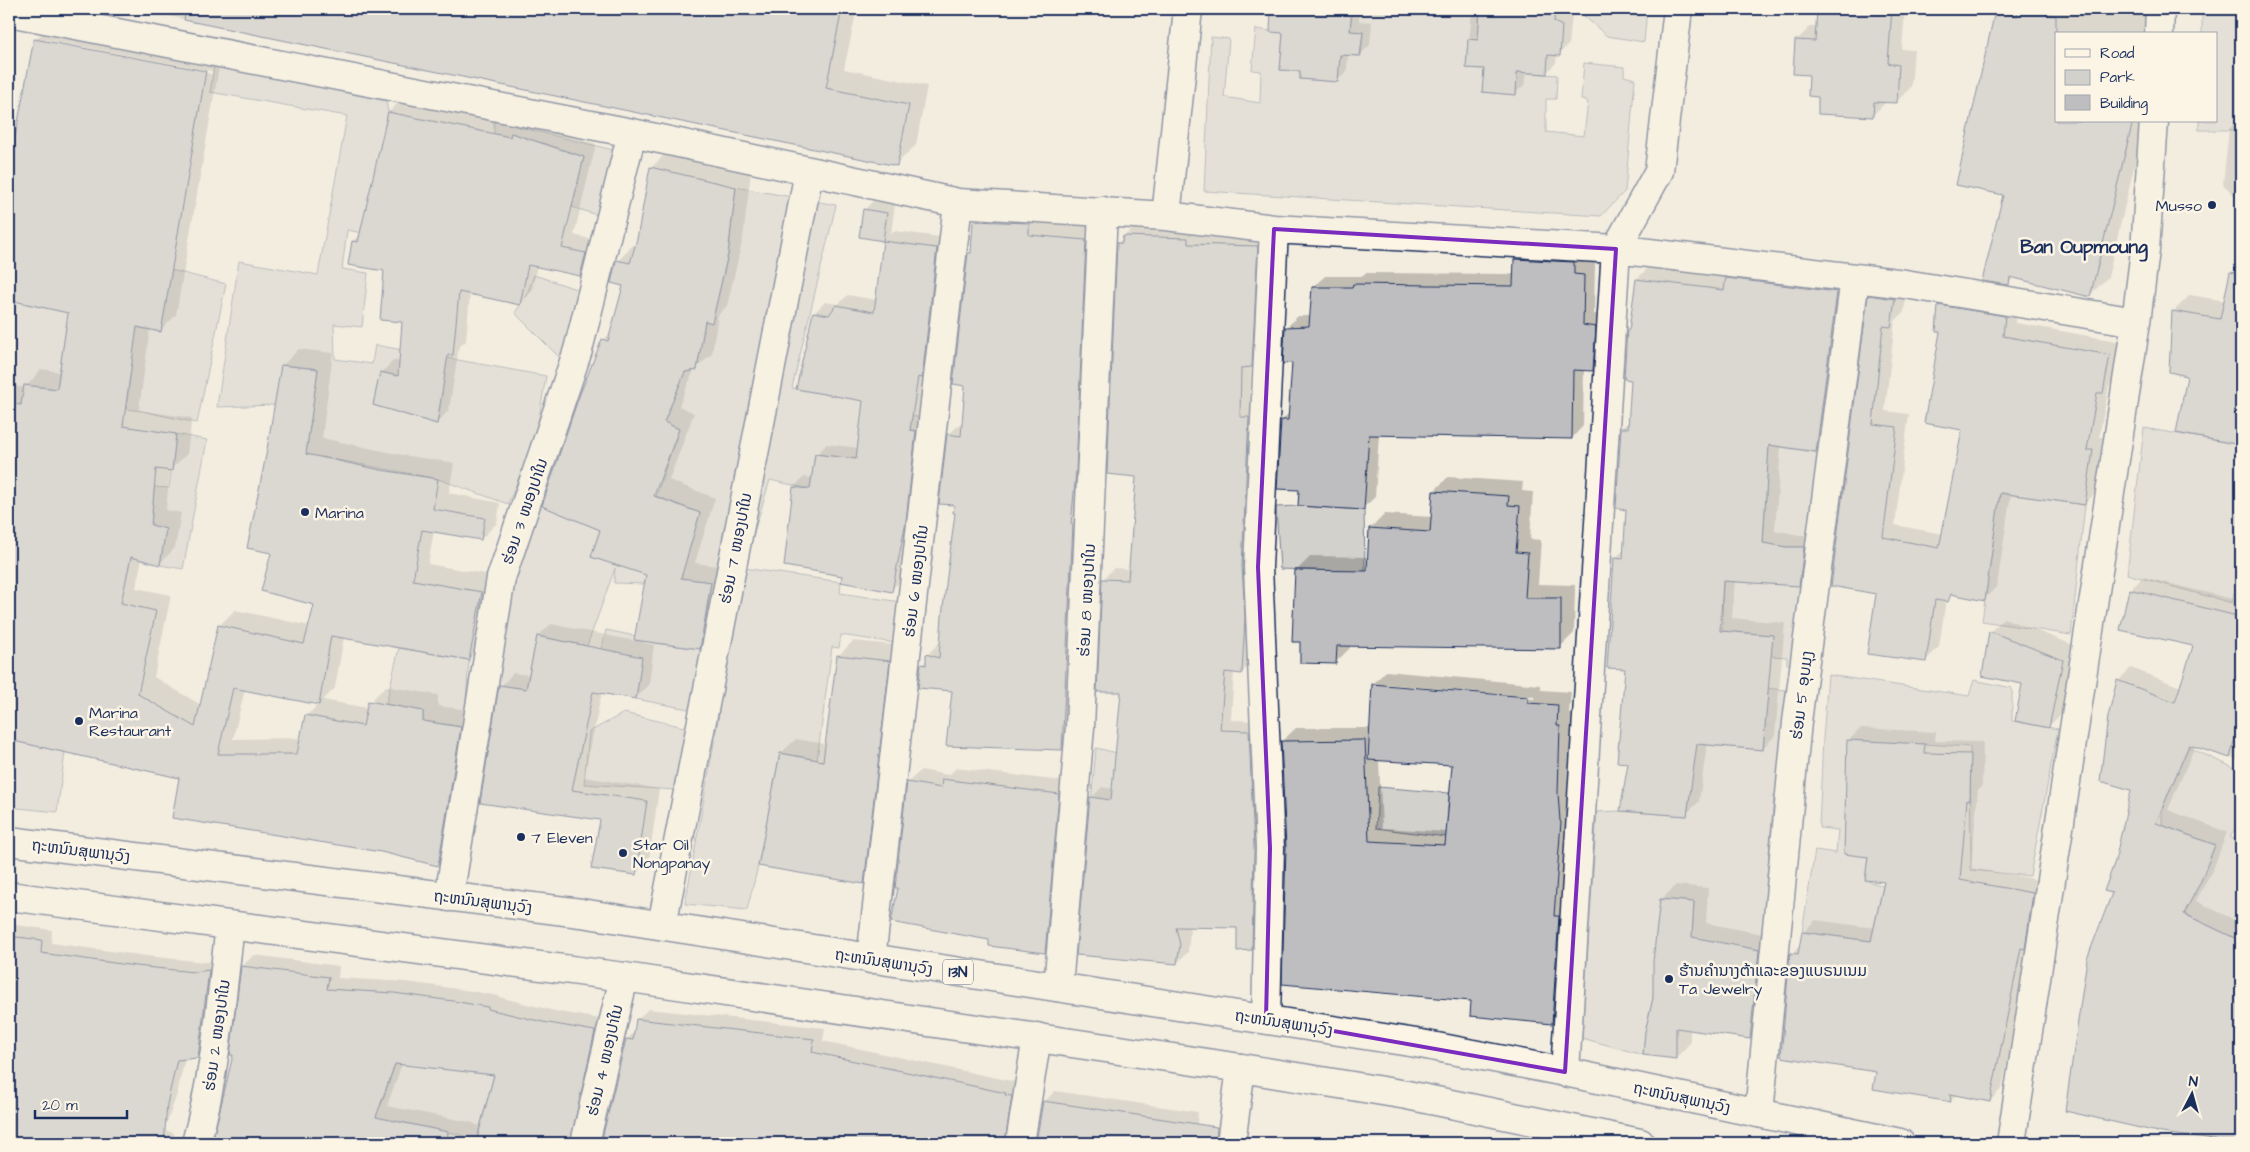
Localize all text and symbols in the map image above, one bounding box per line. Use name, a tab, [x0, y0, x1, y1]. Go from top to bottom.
legend	[2055, 32, 2218, 122]
text: Road	[2100, 43, 2135, 64]
text: Park	[2100, 67, 2135, 88]
text: Building	[2100, 93, 2148, 115]
place label: Musso	[2156, 195, 2202, 217]
marker: Musso	[2206, 199, 2218, 211]
district label: Ban Oupmoung	[2020, 234, 2148, 262]
street label: ຮ່ອມ 3 ໜອງປາໃນ	[496, 455, 553, 567]
street label: ຮ່ອມ 7 ໜອງປາໃນ	[714, 491, 758, 606]
place label: Marina	[315, 502, 364, 524]
marker: Marina	[299, 506, 311, 518]
street label: ຮ່ອມ 6 ໜອງປາໃນ	[898, 524, 934, 639]
street label: ຮ່ອມ 8 ໜອງປາໃນ	[1073, 543, 1101, 657]
street label: ຮ່ອມ 5 ອຸບມຸງ	[1786, 650, 1818, 741]
place label: Marina Restaurant	[89, 702, 172, 742]
marker: Marina Restaurant	[73, 715, 85, 727]
place label: 7 Eleven	[531, 827, 593, 849]
marker: 7 Eleven	[515, 831, 527, 843]
street label: ຖະຫນົນສຸພານຸວົງ	[30, 834, 131, 868]
place label: Star Oil Nongpanay	[633, 834, 710, 875]
marker: Star Oil Nongpanay	[617, 847, 629, 859]
street label: ຖະຫນົນສຸພານຸວົງ	[432, 885, 533, 919]
street label: ຖະຫນົນສຸພານຸວົງ	[833, 943, 935, 981]
road number: 13N	[943, 960, 973, 984]
place label: ຮ້ານຄຳນາງຕ້າແລະຂອງແບຣນເນມ Ta Jewelry	[1679, 960, 1867, 1001]
marker: ຮ້ານຄຳນາງຕ້າແລະຂອງແບຣນເນມ Ta Jewelry	[1663, 973, 1675, 985]
street label: ຮ່ອມ 2 ໜອງປາໃນ	[198, 978, 236, 1092]
street label: ຮ່ອມ 4 ໜອງປາໃນ	[581, 1002, 629, 1118]
street label: ຖະຫນົນສຸພານຸວົງ	[1233, 1004, 1335, 1042]
north arrow	[2168, 1070, 2218, 1120]
text: N	[2188, 1072, 2199, 1092]
street label: ຖະຫນົນສຸພານຸວົງ	[1631, 1077, 1733, 1119]
scale bar	[35, 1087, 128, 1119]
text: 20 m	[42, 1095, 78, 1116]

